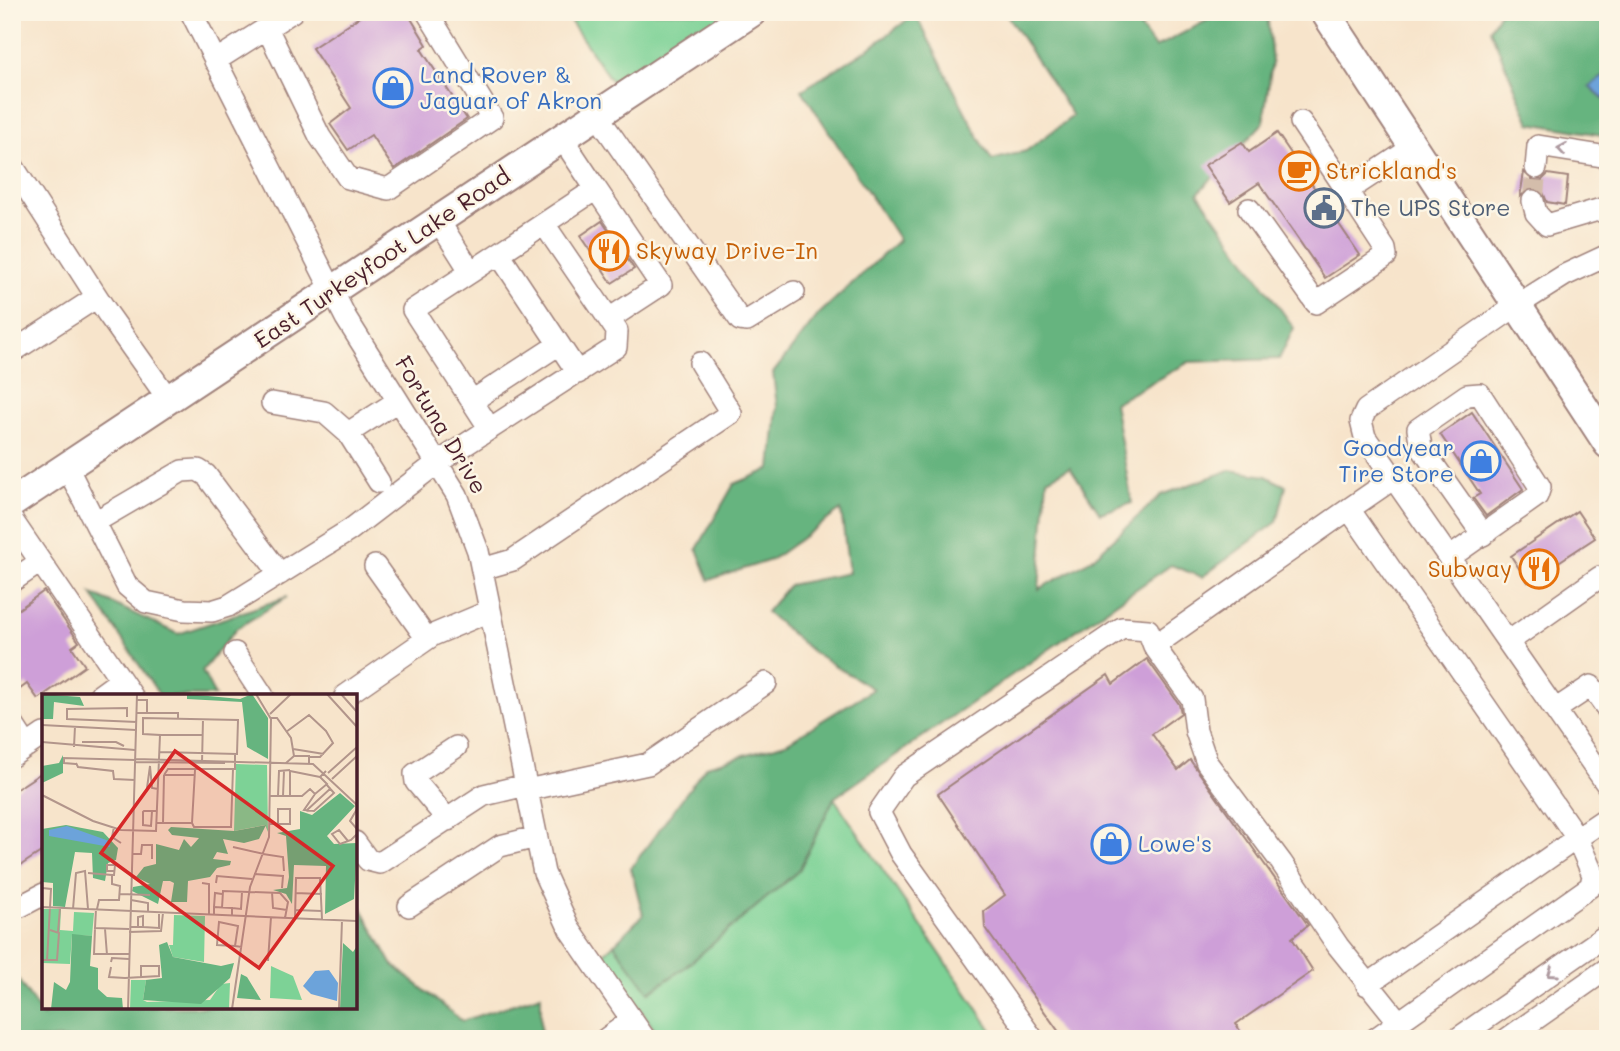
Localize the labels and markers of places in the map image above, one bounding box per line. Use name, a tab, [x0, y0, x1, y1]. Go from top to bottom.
place label: Land Rover & Jaguar of Akron	[420, 59, 602, 115]
shop icon: Land Rover & Jaguar of Akron	[372, 67, 414, 109]
cafe icon: Strickland's	[1278, 150, 1320, 192]
place label: Strickland's	[1326, 155, 1457, 185]
public building icon: The UPS Store	[1303, 187, 1345, 229]
place label: The UPS Store	[1351, 192, 1511, 222]
restaurant icon: Skyway Drive-In	[588, 230, 630, 272]
place label: Skyway Drive-In	[636, 235, 818, 265]
place label: Goodyear Tire Store	[1339, 432, 1454, 488]
shop icon: Goodyear Tire Store	[1460, 440, 1502, 482]
restaurant icon: Subway	[1518, 548, 1560, 590]
place label: Subway	[1428, 553, 1512, 583]
shop icon: Lowe's	[1090, 823, 1132, 865]
place label: Lowe's	[1138, 828, 1212, 858]

